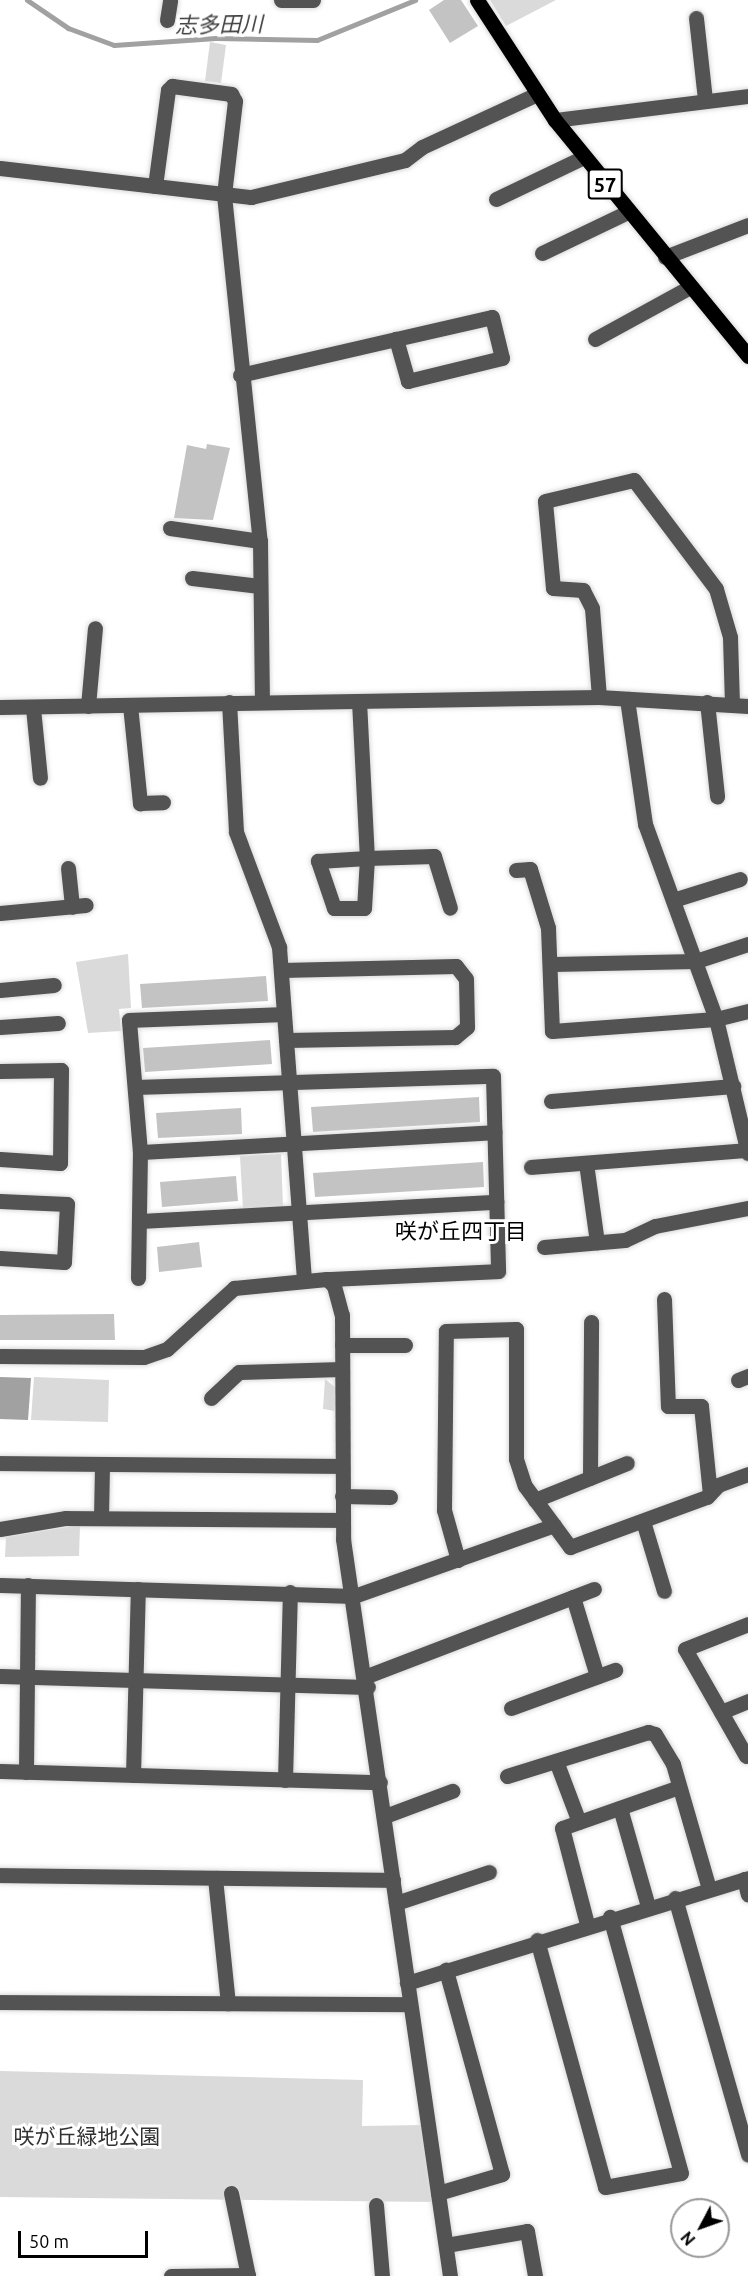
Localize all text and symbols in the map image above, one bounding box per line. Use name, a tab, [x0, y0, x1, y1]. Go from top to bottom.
water label: 志多田川	[175, 10, 263, 38]
road number: 57	[587, 167, 623, 201]
district label: 咲が丘四丁目	[395, 1218, 527, 1244]
park label: 咲が丘緑地公園	[14, 2123, 160, 2149]
north arrow	[670, 2198, 730, 2258]
scale bar	[21, 2219, 152, 2257]
text: N	[677, 2228, 699, 2249]
text: 50 m	[29, 2231, 69, 2251]

